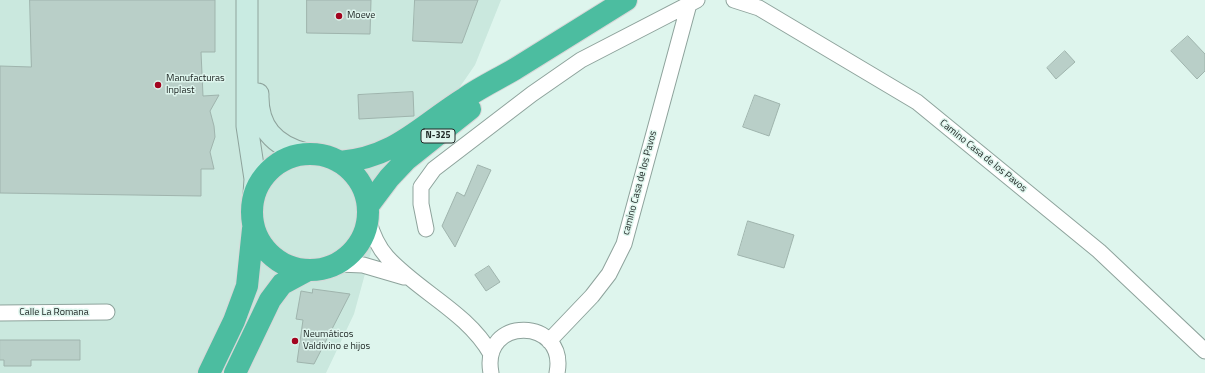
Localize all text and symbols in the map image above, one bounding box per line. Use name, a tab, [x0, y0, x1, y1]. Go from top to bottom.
place label: Moeve	[347, 10, 375, 22]
marker: Moeve	[334, 11, 344, 21]
place label: Manufacturas Inplast	[166, 73, 225, 96]
marker: Manufacturas Inplast	[153, 80, 163, 90]
street label: Camino Casa de los Pavos	[937, 117, 1029, 195]
road number: N-325	[421, 129, 455, 143]
street label: camino Casa de los Pavos	[620, 130, 660, 236]
street label: Calle La Romana	[19, 307, 89, 319]
place label: Neumáticos Valdivino e hijos	[303, 329, 370, 352]
marker: Neumáticos Valdivino e hijos	[290, 336, 300, 346]

